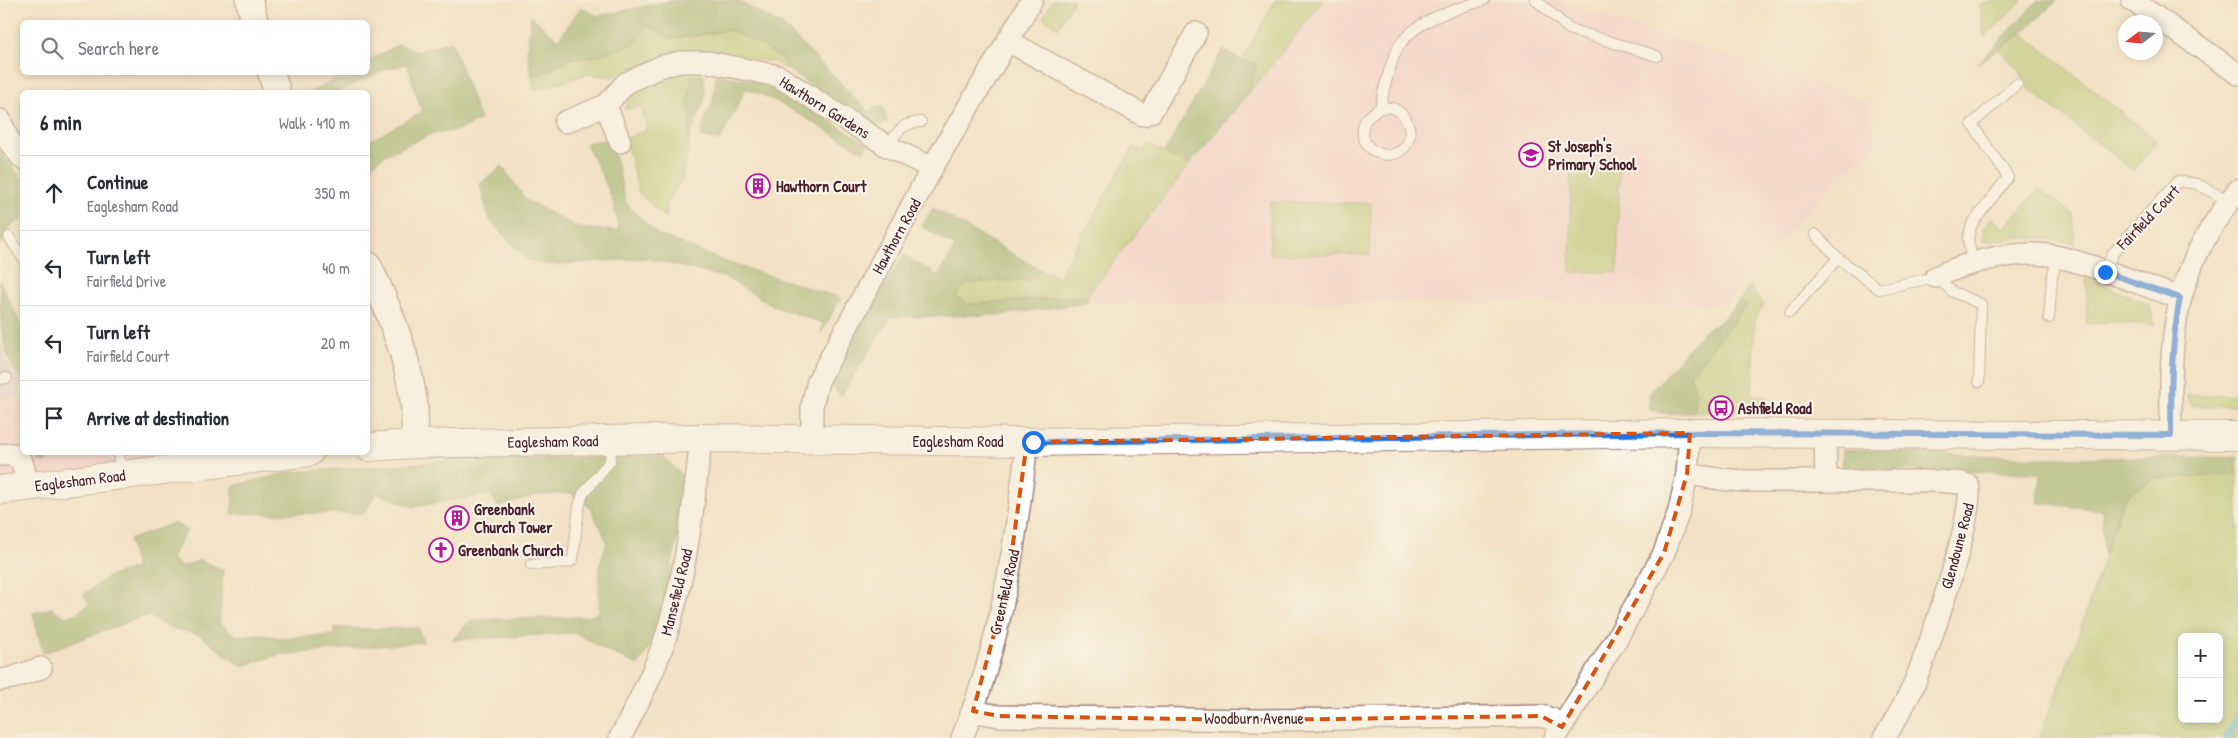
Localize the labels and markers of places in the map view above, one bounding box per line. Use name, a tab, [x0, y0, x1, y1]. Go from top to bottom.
place label: St Joseph's Primary School	[1548, 135, 1637, 176]
school or university icon: St Joseph's Primary School	[1518, 142, 1544, 168]
building icon: Hawthorn Court	[745, 173, 771, 199]
place label: Hawthorn Court	[776, 175, 867, 197]
bus stop icon: Ashfield Road	[1708, 395, 1734, 421]
place label: Ashfield Road	[1738, 397, 1813, 419]
place label: Greenbank Church Tower	[474, 498, 553, 538]
building icon: Greenbank Church Tower	[444, 505, 470, 531]
church icon: Greenbank Church	[428, 537, 454, 563]
place label: Greenbank Church	[458, 539, 563, 561]

